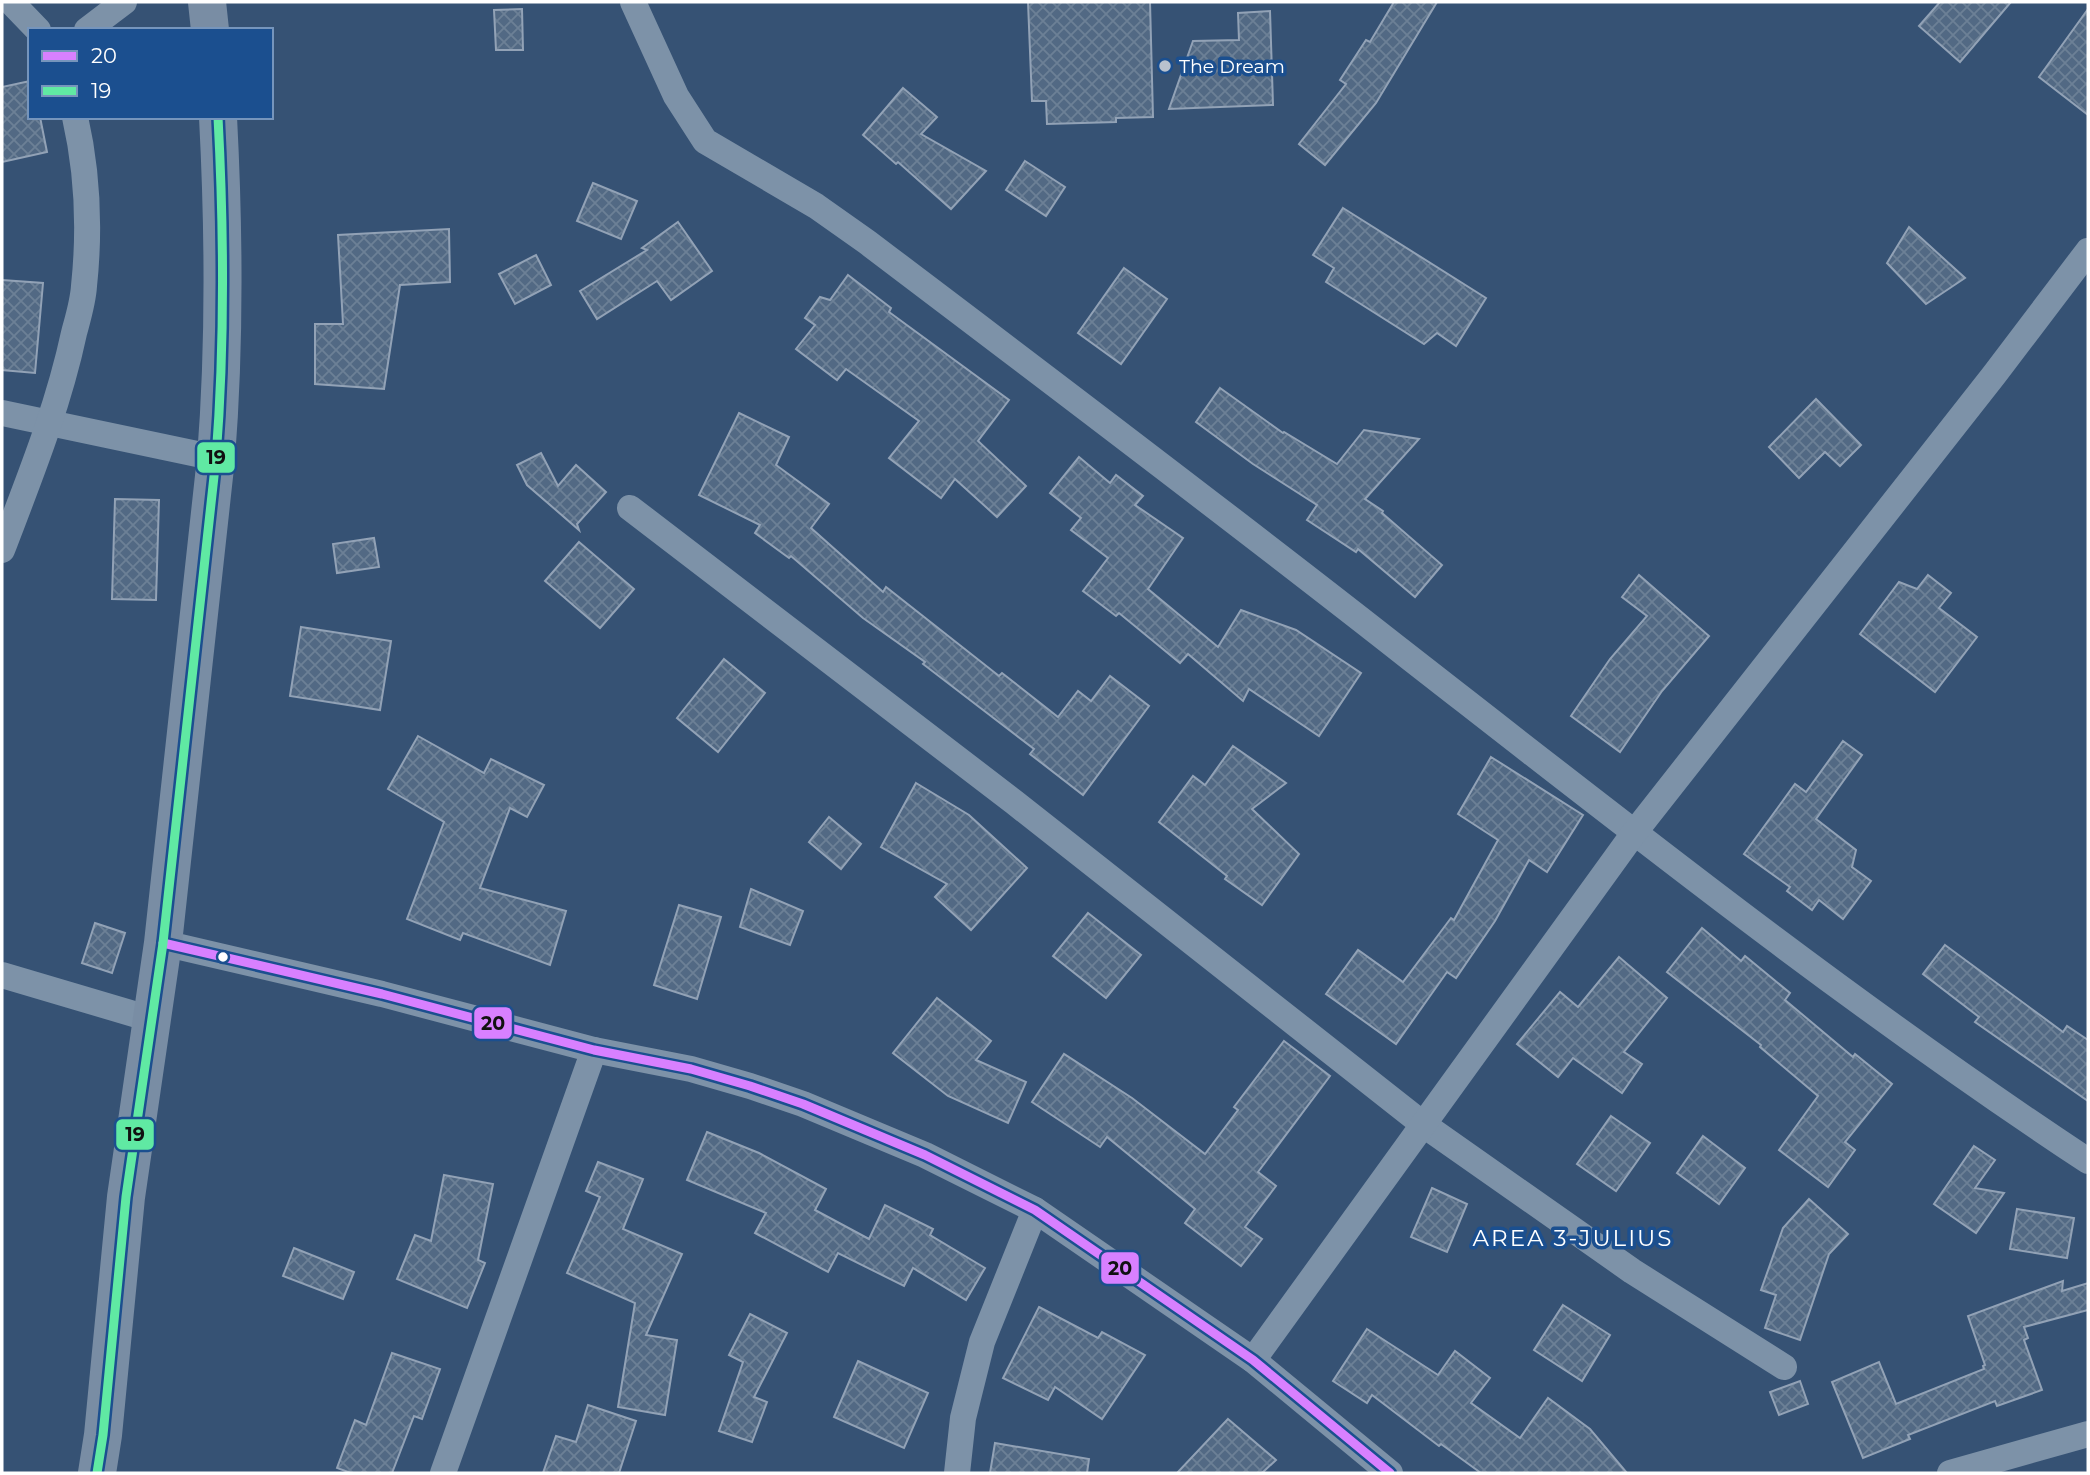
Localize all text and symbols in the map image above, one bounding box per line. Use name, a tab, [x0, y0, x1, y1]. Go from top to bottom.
legend	[28, 28, 273, 119]
text: 20	[91, 43, 117, 68]
place label: The Dream	[1179, 55, 1285, 78]
marker: The Dream	[1157, 58, 1173, 74]
text: 19	[91, 78, 111, 103]
line badge: 19	[196, 441, 236, 474]
text: 19	[206, 446, 226, 469]
unlabelled marker	[216, 950, 230, 964]
line badge: 20	[473, 1006, 513, 1040]
text: 20	[481, 1012, 505, 1035]
line badge: 19	[115, 1118, 155, 1151]
text: 19	[125, 1123, 145, 1146]
district label: AREA 3-JULIUS	[1473, 1224, 1673, 1252]
line badge: 20	[1100, 1251, 1140, 1285]
text: 20	[1108, 1257, 1132, 1280]

